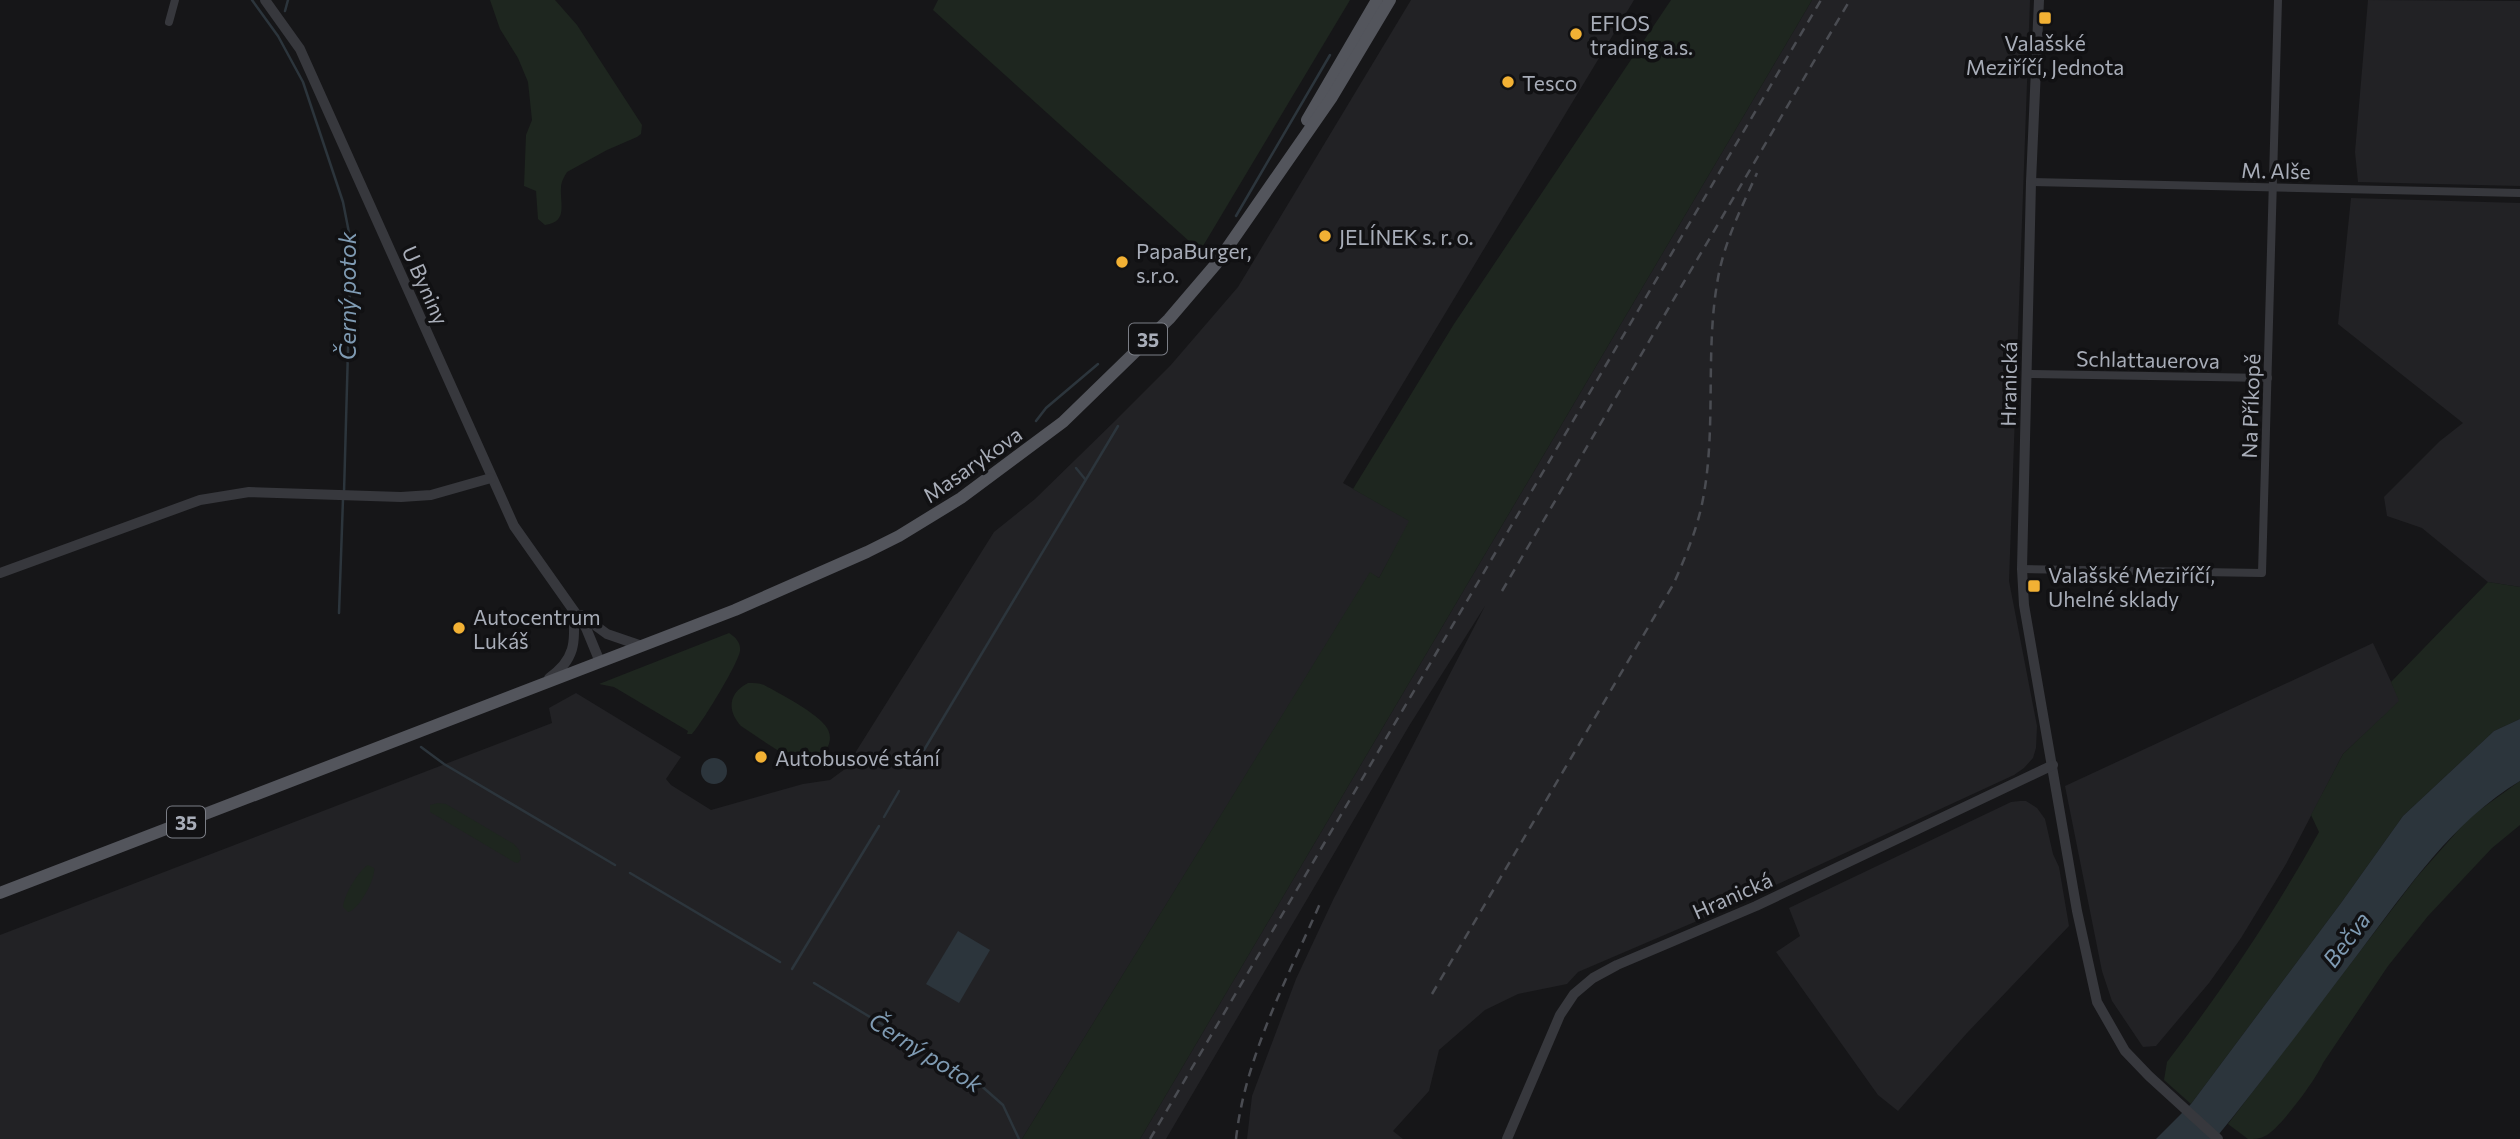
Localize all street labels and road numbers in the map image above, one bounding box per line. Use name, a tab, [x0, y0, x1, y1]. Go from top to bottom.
street label: M. Alše	[2241, 157, 2311, 183]
street label: U Byniny	[398, 242, 455, 328]
road number: 35	[1129, 324, 1167, 354]
street label: Hranická	[1995, 341, 2021, 427]
street label: Schlattauerova	[2076, 345, 2220, 373]
street label: Na Příkopě	[2236, 353, 2264, 459]
street label: Masarykova	[918, 421, 1026, 507]
road number: 35	[167, 806, 205, 838]
street label: Hranická	[1688, 866, 1776, 924]

